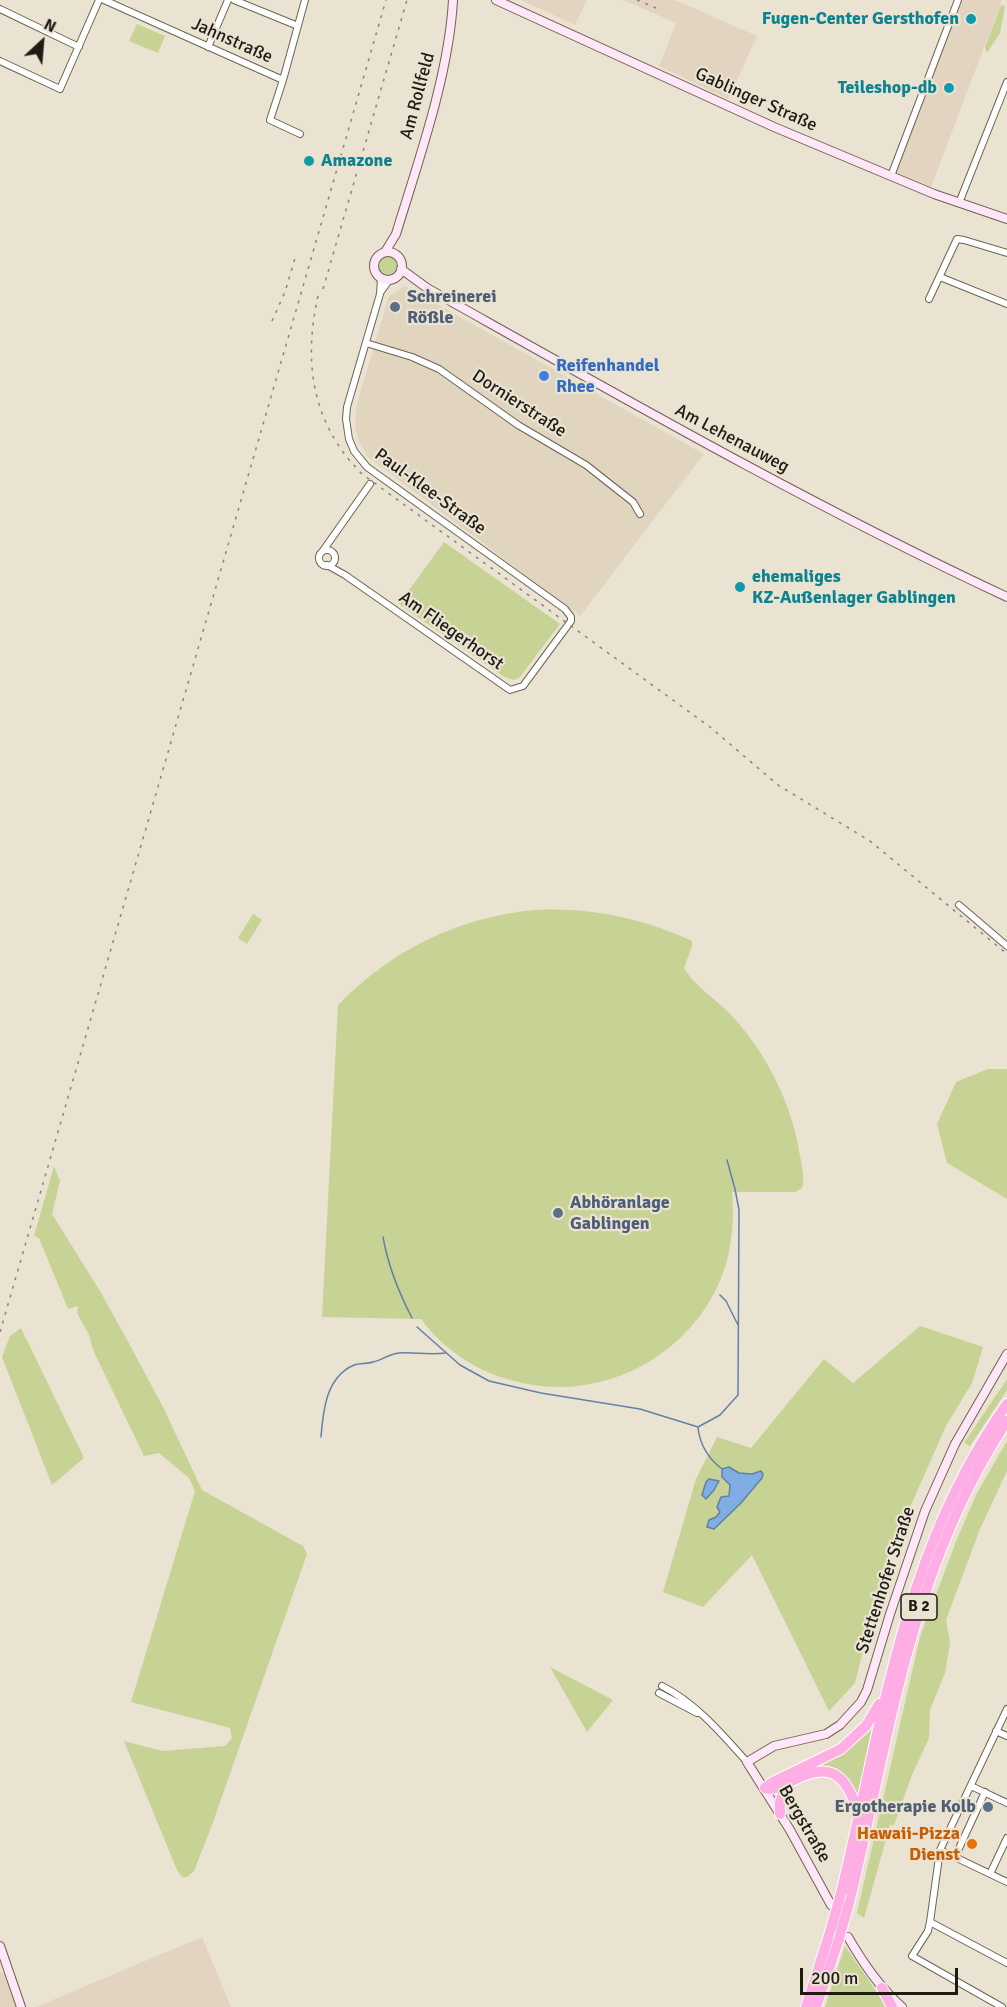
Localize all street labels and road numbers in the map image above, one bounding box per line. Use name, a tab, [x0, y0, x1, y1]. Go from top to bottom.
street label: Jahnstraße	[188, 14, 276, 68]
street label: Am Rollfeld	[396, 50, 440, 142]
street label: Gablinger Straße	[692, 63, 820, 137]
street label: Dornierstraße	[468, 366, 570, 442]
street label: Am Lehenauweg	[671, 400, 793, 478]
street label: Paul-Klee-Straße	[370, 444, 490, 540]
street label: Am Fliegerhorst	[394, 587, 508, 675]
street label: Stettenhofer Straße	[852, 1504, 920, 1656]
road number: B 2	[901, 1594, 937, 1620]
street label: Bergstraße	[773, 1781, 835, 1867]

